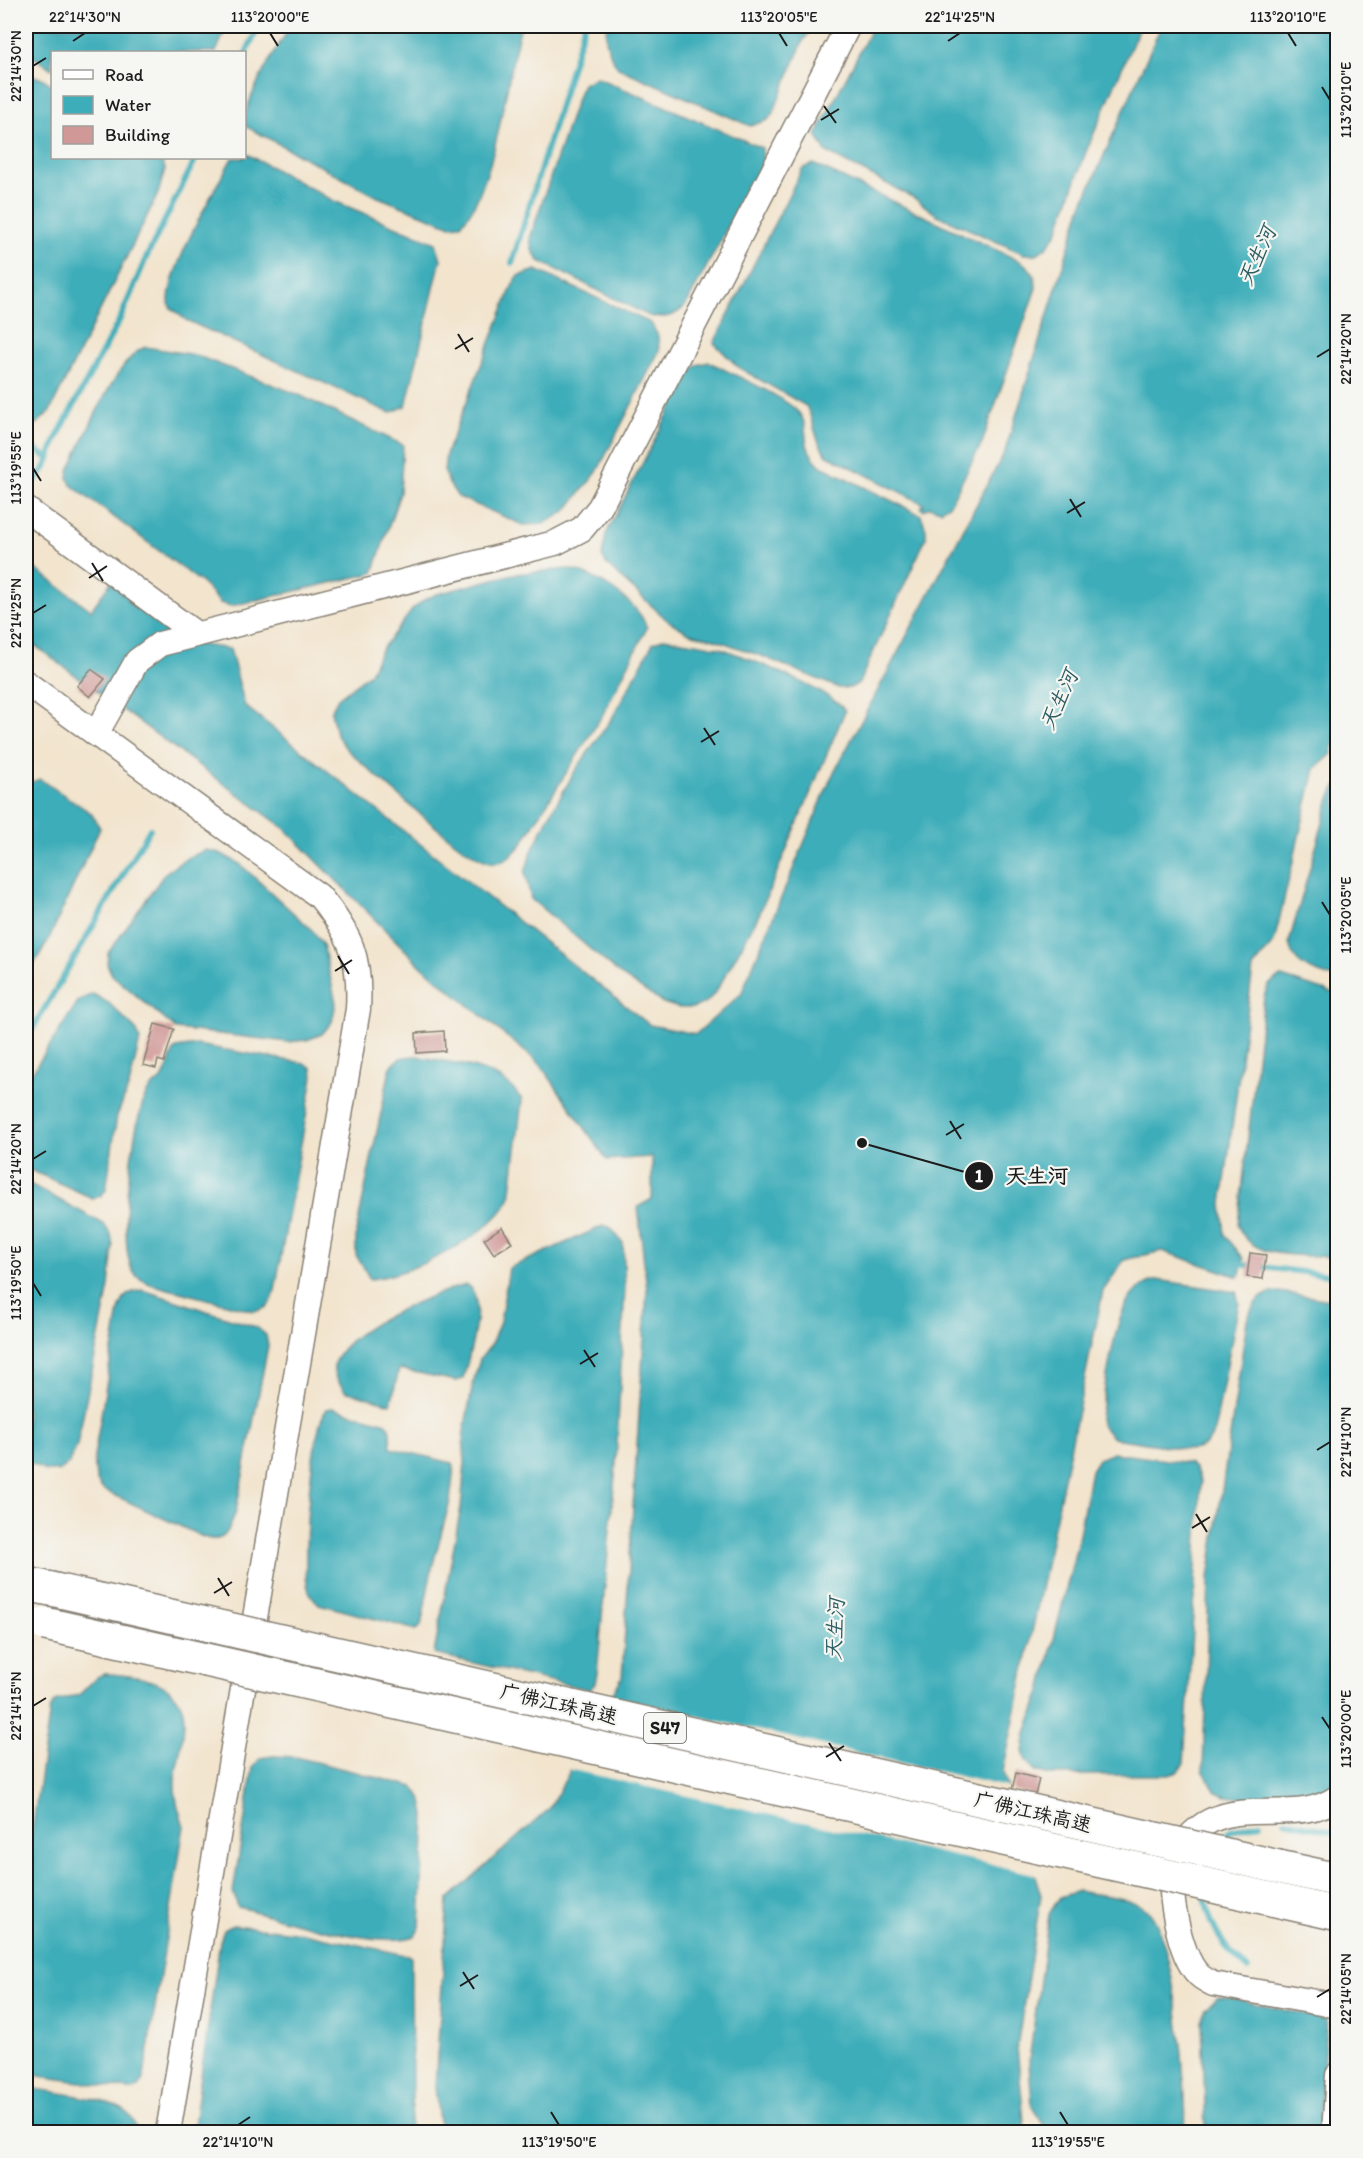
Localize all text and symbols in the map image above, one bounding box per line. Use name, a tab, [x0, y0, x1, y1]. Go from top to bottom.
text: 22°14'30"N	[49, 8, 121, 26]
text: 113°20'00"E	[231, 8, 309, 26]
text: 113°20'05"E	[740, 8, 818, 26]
text: 22°14'25"N	[925, 8, 995, 26]
text: 113°20'10"E	[1250, 8, 1326, 26]
text: 22°14'30"N	[7, 30, 25, 102]
legend	[51, 51, 246, 159]
text: 113°20'10"E	[1337, 62, 1355, 138]
text: Road	[105, 64, 144, 86]
text: Water	[105, 94, 151, 116]
text: Building	[105, 124, 171, 146]
water label: 天生河	[1232, 219, 1282, 290]
text: 22°14'20"N	[1337, 313, 1355, 385]
text: 113°19'55"E	[7, 431, 25, 505]
text: 22°14'25"N	[7, 578, 25, 648]
water label: 天生河	[1034, 663, 1084, 734]
text: 113°20'05"E	[1337, 876, 1355, 954]
text: 22°14'20"N	[7, 1123, 25, 1195]
callout: 天生河	[964, 1156, 1081, 1195]
text: 天生河	[1006, 1163, 1069, 1188]
text: 1	[975, 1165, 984, 1187]
text: 113°19'50"E	[7, 1246, 25, 1321]
text: 22°14'10"N	[1337, 1407, 1355, 1477]
water label: 天生河	[820, 1594, 849, 1661]
text: 22°14'15"N	[7, 1671, 25, 1741]
street label: 广佛江珠高速	[498, 1679, 620, 1729]
text: 113°20'00"E	[1337, 1690, 1355, 1768]
road number: S47	[644, 1713, 686, 1743]
street label: 广佛江珠高速	[972, 1787, 1094, 1837]
text: 22°14'05"N	[1337, 1953, 1355, 2025]
text: 22°14'10"N	[203, 2133, 273, 2151]
text: 113°19'50"E	[522, 2133, 597, 2151]
text: 113°19'55"E	[1031, 2133, 1105, 2151]

